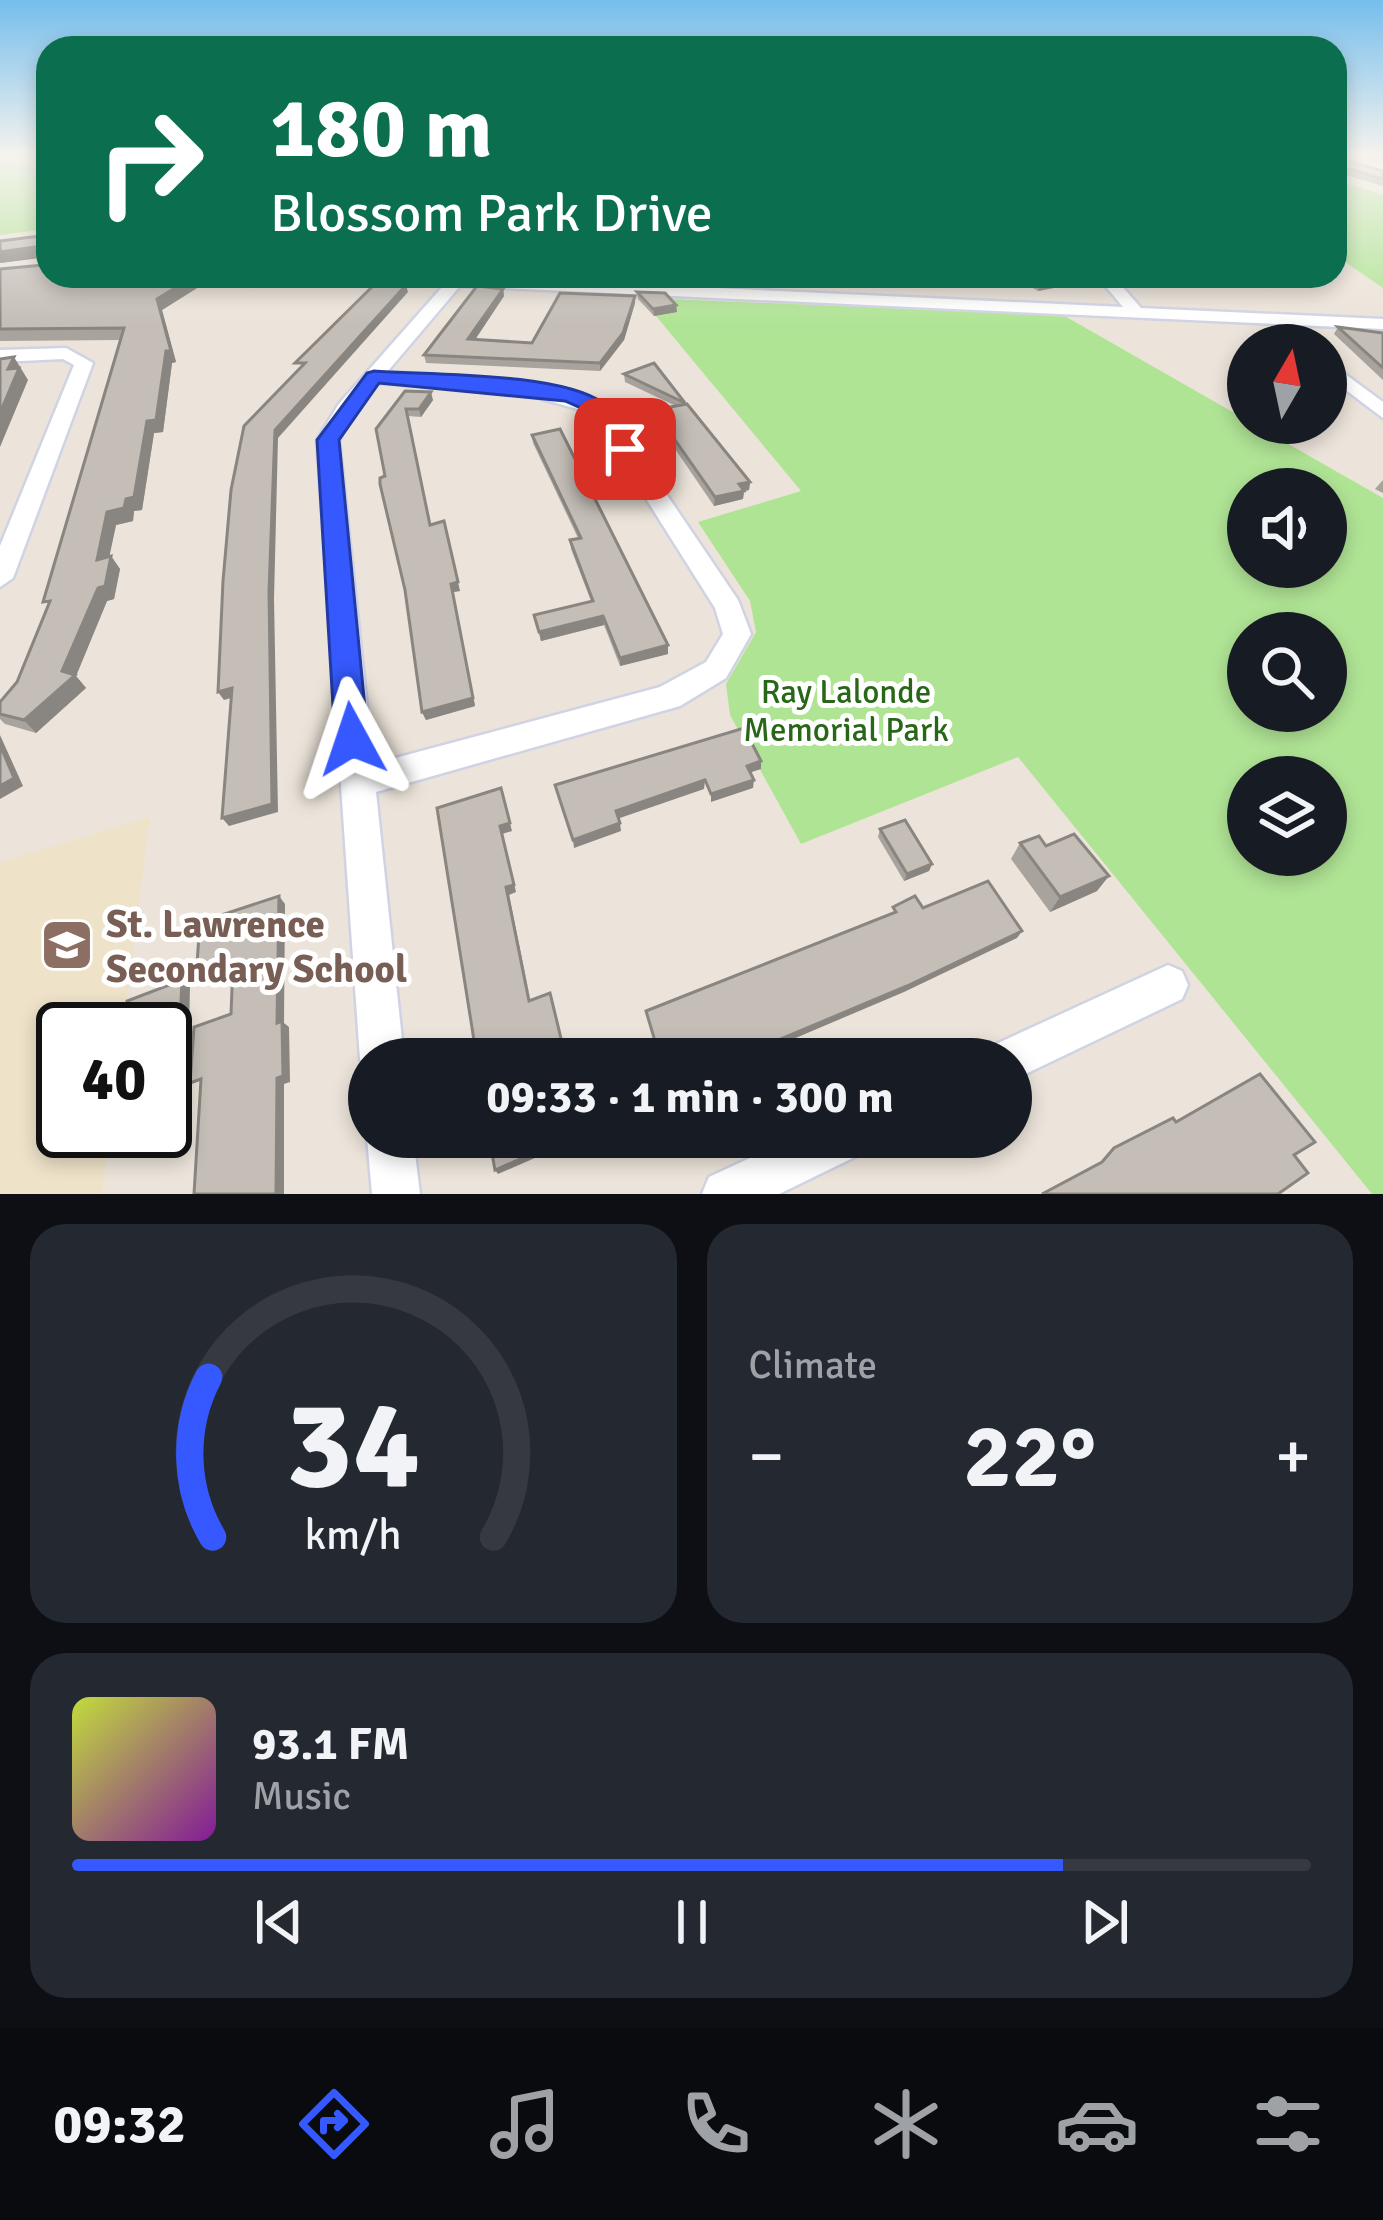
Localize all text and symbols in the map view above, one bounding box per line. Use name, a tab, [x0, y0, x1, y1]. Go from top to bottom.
text: 180 m	[270, 77, 492, 181]
icon: right	[72, 84, 228, 240]
text: Blossom Park Drive	[270, 180, 713, 247]
north arrow	[1227, 324, 1347, 444]
map controls	[1227, 324, 1347, 876]
pin	[574, 398, 676, 500]
icon: arrive	[592, 416, 658, 482]
button: sound	[1227, 468, 1347, 588]
button: search	[1227, 612, 1347, 732]
park label: Ray Lalonde Memorial Park	[743, 672, 949, 751]
position arrow	[289, 676, 415, 802]
button: layers	[1227, 756, 1347, 876]
place label: St. Lawrence Secondary School	[106, 900, 407, 993]
school or university icon: St. Lawrence Secondary School	[39, 917, 95, 973]
speed limit sign: 40	[36, 1002, 192, 1158]
text: 09:33 · 1 min · 300 m	[486, 1070, 894, 1125]
text: Climate	[749, 1341, 877, 1389]
text: 34	[286, 1369, 421, 1522]
text: 22°	[963, 1401, 1096, 1512]
text: −	[749, 1416, 784, 1497]
text: +	[1275, 1416, 1311, 1497]
text: km/h	[305, 1508, 402, 1561]
text: 93.1 FM	[252, 1717, 409, 1772]
text: Music	[252, 1772, 351, 1820]
icon: previous	[246, 1889, 312, 1955]
icon: pause	[659, 1889, 725, 1955]
icon: next	[1072, 1889, 1138, 1955]
icon: directions	[292, 2082, 376, 2166]
icon: music	[483, 2082, 567, 2166]
icon: phone	[674, 2082, 758, 2166]
icon: climate	[864, 2082, 948, 2166]
icon: car	[1055, 2082, 1139, 2166]
icon: filters	[1246, 2082, 1330, 2166]
text: 09:32	[53, 2091, 186, 2158]

